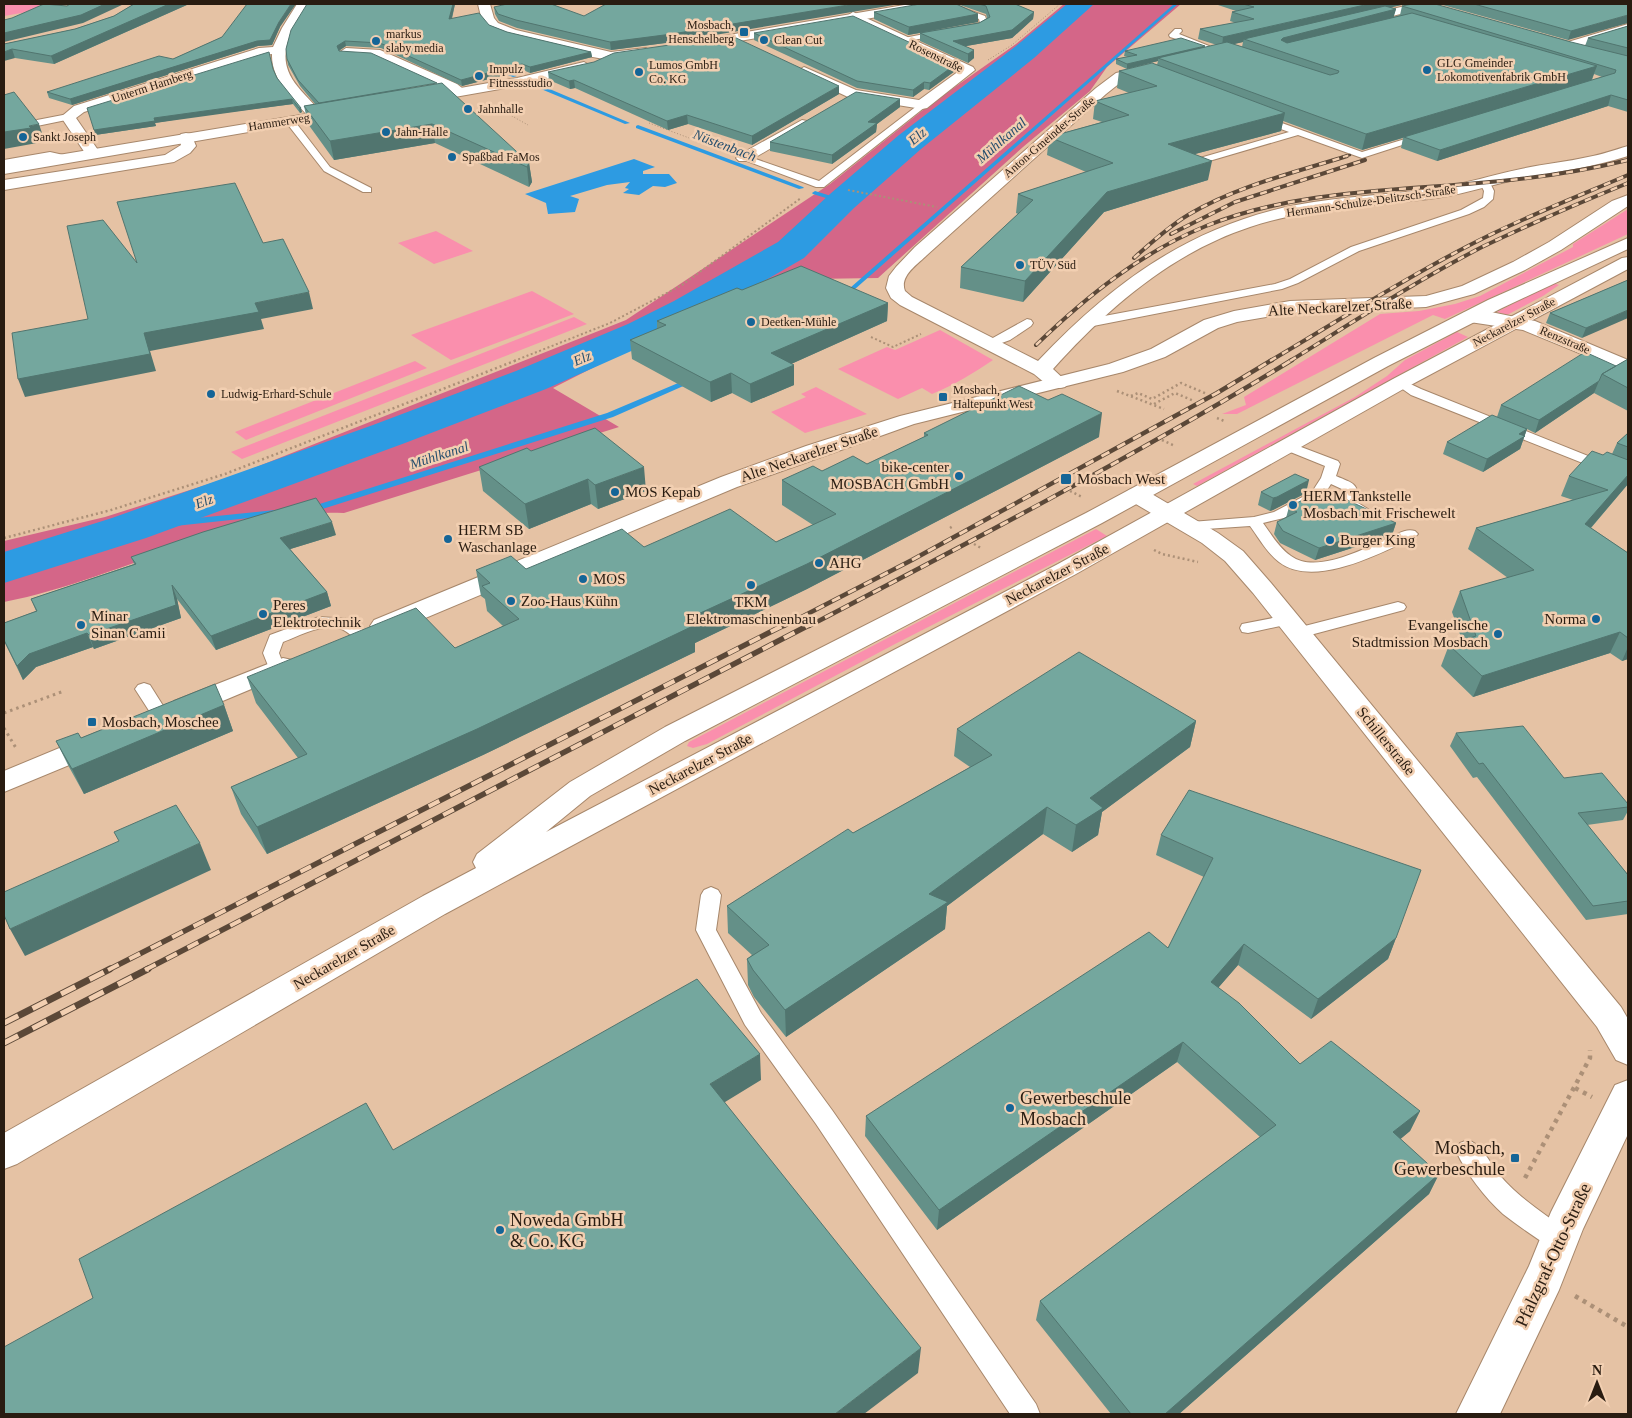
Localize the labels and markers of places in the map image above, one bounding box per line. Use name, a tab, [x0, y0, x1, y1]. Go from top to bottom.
place label: Mosbach, Henschelberg	[668, 18, 734, 46]
marker: Mosbach, Henschelberg	[738, 26, 750, 38]
place label: markus slaby media	[386, 27, 444, 55]
place label: Clean Cut	[774, 33, 823, 47]
marker: Clean Cut	[758, 34, 770, 46]
marker: markus slaby media	[370, 35, 382, 47]
place label: GLG Gmeinder Lokomotivenfabrik GmbH	[1437, 56, 1566, 84]
place label: Lumos GmbH Co. KG	[649, 58, 718, 86]
place label: Impulz Fitnessstudio	[489, 62, 552, 90]
marker: GLG Gmeinder Lokomotivenfabrik GmbH	[1421, 64, 1433, 76]
marker: Lumos GmbH Co. KG	[633, 66, 645, 78]
marker: Impulz Fitnessstudio	[473, 70, 485, 82]
place label: Jahnhalle	[478, 102, 523, 116]
marker: Jahnhalle	[462, 103, 474, 115]
place label: Jahn-Halle	[396, 125, 448, 139]
marker: Jahn-Halle	[380, 126, 392, 138]
place label: Sankt Joseph	[33, 130, 96, 144]
marker: Sankt Joseph	[17, 131, 29, 143]
place label: Spaßbad FaMos	[462, 150, 540, 164]
marker: Spaßbad FaMos	[446, 151, 458, 163]
place label: TÜV Süd	[1030, 258, 1076, 272]
marker: TÜV Süd	[1014, 259, 1026, 271]
place label: Deetken-Mühle	[761, 315, 836, 329]
marker: Deetken-Mühle	[745, 316, 757, 328]
place label: Mosbach, Haltepunkt West	[953, 383, 1033, 411]
place label: Ludwig-Erhard-Schule	[221, 387, 332, 401]
marker: Ludwig-Erhard-Schule	[205, 388, 217, 400]
marker: Mosbach, Haltepunkt West	[937, 391, 949, 403]
place label: bike-center MOSBACH GmbH	[830, 459, 949, 492]
marker: bike-center MOSBACH GmbH	[953, 470, 965, 482]
place label: Mosbach West	[1077, 471, 1166, 487]
marker: Mosbach West	[1059, 472, 1073, 486]
place label: MOS Kepab	[625, 484, 700, 500]
marker: MOS Kepab	[609, 486, 621, 498]
place label: HERM Tankstelle Mosbach mit Frischewelt	[1303, 488, 1456, 521]
marker: HERM Tankstelle Mosbach mit Frischewelt	[1287, 499, 1299, 511]
place label: HERM SB Waschanlage	[458, 522, 537, 555]
place label: Burger King	[1340, 532, 1416, 548]
marker: HERM SB Waschanlage	[442, 533, 454, 545]
marker: Burger King	[1324, 534, 1336, 546]
place label: AHG	[829, 555, 862, 571]
marker: AHG	[813, 557, 825, 569]
place label: MOS	[593, 571, 626, 587]
marker: MOS	[577, 573, 589, 585]
marker: TKM Elektromaschinenbau	[745, 579, 757, 591]
place label: Zoo-Haus Kühn	[521, 593, 619, 609]
place label: TKM Elektromaschinenbau	[686, 594, 816, 627]
marker: Zoo-Haus Kühn	[505, 595, 517, 607]
place label: Peres Elektrotechnik	[273, 597, 362, 630]
place label: Minar Sinan Camii	[91, 608, 166, 641]
marker: Peres Elektrotechnik	[257, 608, 269, 620]
place label: Norma	[1544, 611, 1586, 627]
marker: Norma	[1590, 613, 1602, 625]
place label: Evangelische Stadtmission Mosbach	[1352, 617, 1488, 650]
marker: Minar Sinan Camii	[75, 619, 87, 631]
marker: Evangelische Stadtmission Mosbach	[1492, 628, 1504, 640]
place label: Mosbach, Moschee	[102, 714, 219, 730]
marker: Mosbach, Moschee	[86, 716, 98, 728]
place label: Gewerbeschule Mosbach	[1020, 1088, 1131, 1129]
marker: Gewerbeschule Mosbach	[1004, 1102, 1016, 1114]
place label: Mosbach, Gewerbeschule	[1394, 1138, 1505, 1179]
marker: Mosbach, Gewerbeschule	[1509, 1152, 1521, 1164]
place label: Noweda GmbH & Co. KG	[510, 1210, 623, 1251]
marker: Noweda GmbH & Co. KG	[494, 1224, 506, 1236]

